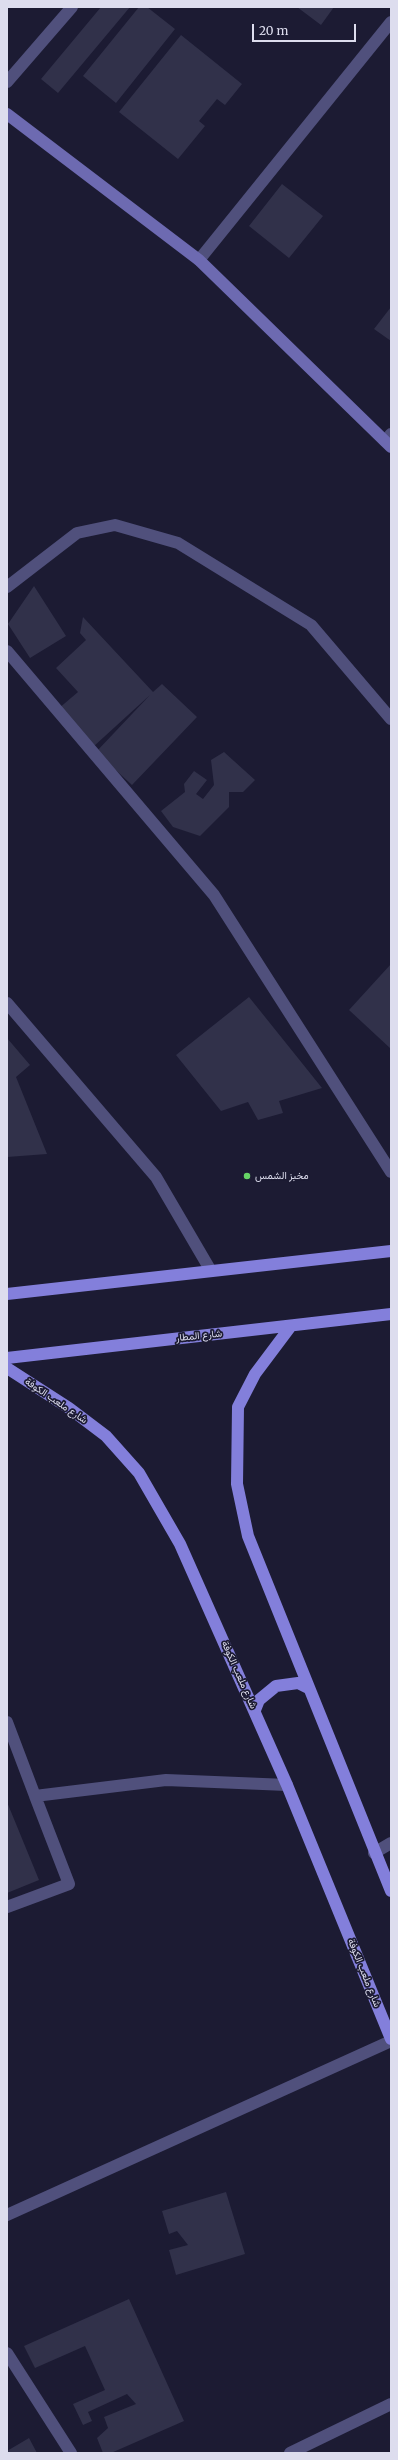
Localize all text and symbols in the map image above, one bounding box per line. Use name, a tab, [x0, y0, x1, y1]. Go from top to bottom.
scale bar	[254, 16, 358, 42]
text: 20 m	[259, 23, 288, 38]
place label: مخبز الشمس	[255, 1170, 309, 1182]
marker: مخبز الشمس	[242, 1171, 252, 1181]
street label: شارع المطار	[175, 1328, 223, 1344]
street label: شارع ملعب الكوفة	[22, 1376, 90, 1426]
street label: شارع ملعب الكوفة	[219, 1639, 259, 1711]
street label: شارع ملعب الكوفة	[345, 1937, 383, 2009]

